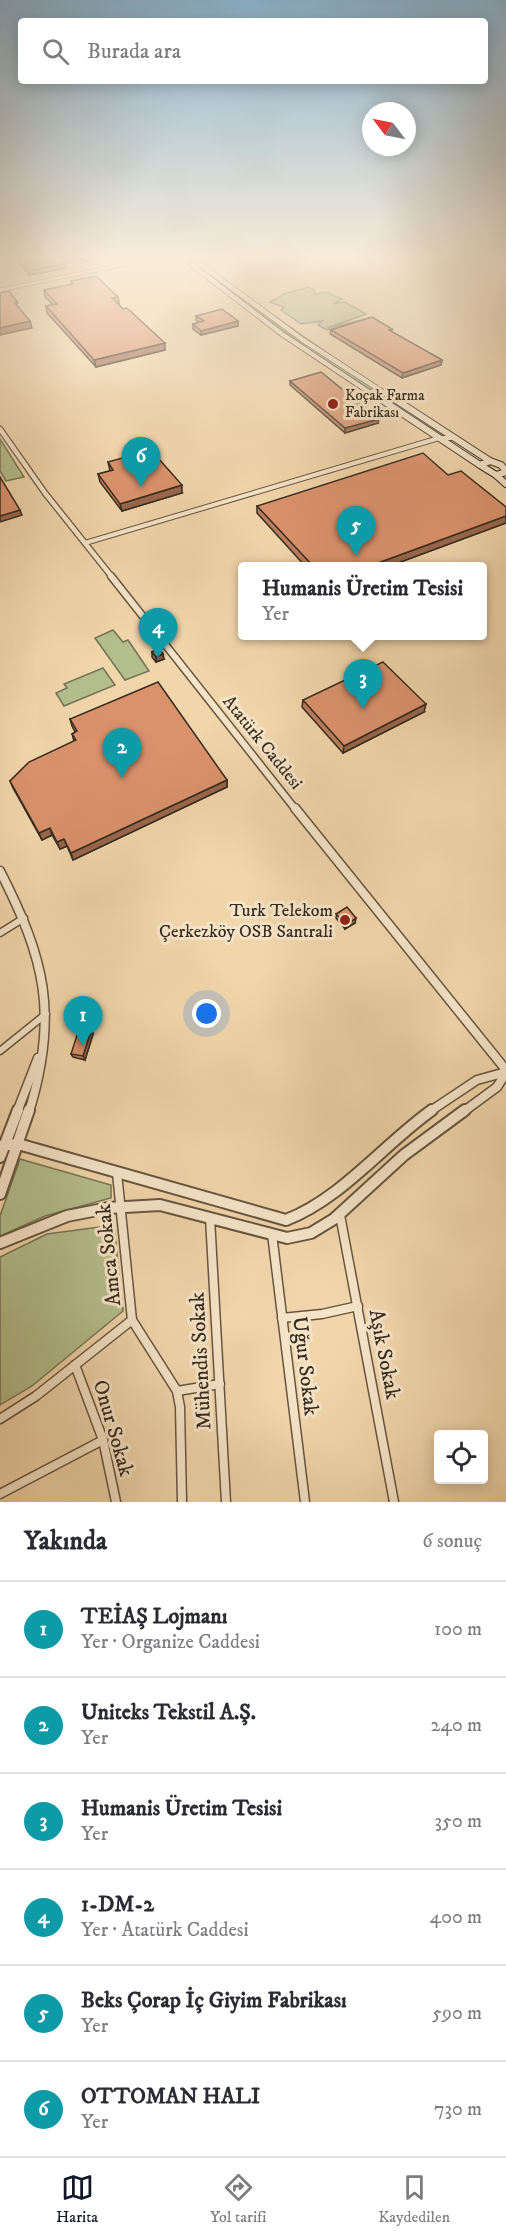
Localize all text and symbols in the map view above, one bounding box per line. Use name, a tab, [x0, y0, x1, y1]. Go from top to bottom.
search box	[18, 18, 488, 84]
icon: search	[39, 35, 72, 68]
text: Burada ara	[87, 38, 181, 65]
north arrow	[362, 102, 416, 156]
place label: Koçak Farma Fabrikası	[345, 386, 425, 422]
marker: Koçak Farma Fabrikası	[326, 397, 340, 411]
pin: 6	[122, 438, 160, 487]
pin: 5	[336, 506, 376, 556]
popup	[238, 562, 487, 640]
text: Humanis Üretim Tesisi	[262, 575, 463, 602]
text: Yer	[262, 602, 289, 627]
pin: 4	[138, 608, 178, 658]
pin: 3	[344, 660, 382, 709]
street label: Atatürk Caddesi	[218, 691, 307, 794]
pin: 2	[102, 728, 142, 778]
place label: Turk Telekom Çerkezköy OSB Santrali	[159, 900, 333, 943]
marker: Turk Telekom Çerkezköy OSB Santrali	[338, 913, 352, 927]
pin: 1	[64, 996, 103, 1046]
your location	[192, 999, 221, 1028]
street label: Amca Sokak	[91, 1202, 127, 1307]
street label: Mühendis Sokak	[184, 1291, 218, 1431]
street label: Aşık Sokak	[363, 1307, 406, 1402]
street label: Uğur Sokak	[286, 1315, 324, 1418]
street label: Onur Sokak	[87, 1377, 139, 1480]
map controls	[434, 1430, 488, 1484]
button: locate	[434, 1430, 488, 1484]
text: Yakında	[24, 1525, 107, 1558]
text: 6 sonuç	[422, 1529, 482, 1554]
text: TEİAŞ Lojmanı	[81, 1603, 227, 1630]
text: 1	[40, 1617, 47, 1642]
text: 100 m	[434, 1617, 482, 1642]
text: Yer · Organize Caddesi	[81, 1630, 260, 1655]
text: Uniteks Tekstil A.Ş.	[81, 1699, 256, 1726]
text: 2	[39, 1713, 48, 1738]
text: 240 m	[431, 1713, 482, 1738]
text: Yer	[81, 1726, 108, 1751]
text: Humanis Üretim Tesisi	[81, 1795, 282, 1822]
text: 3	[40, 1809, 47, 1834]
text: 350 m	[435, 1809, 482, 1834]
text: Yer	[81, 1822, 108, 1847]
text: 1-DM-2	[81, 1891, 154, 1918]
text: 4	[38, 1905, 49, 1930]
text: 400 m	[430, 1905, 482, 1930]
text: Yer · Atatürk Caddesi	[81, 1918, 249, 1943]
text: Beks Çorap İç Giyim Fabrikası	[81, 1987, 347, 2014]
text: 5	[39, 2001, 48, 2026]
text: 590 m	[432, 2001, 482, 2026]
text: Yer	[81, 2014, 108, 2039]
text: OTTOMAN HALI	[81, 2083, 260, 2110]
text: 6	[38, 2097, 49, 2122]
text: 730 m	[434, 2097, 482, 2122]
text: Yer	[81, 2110, 108, 2135]
tab: Harita	[56, 2171, 98, 2227]
tab: Yol tarifi	[210, 2171, 266, 2227]
tab: Kaydedilen	[378, 2171, 450, 2227]

